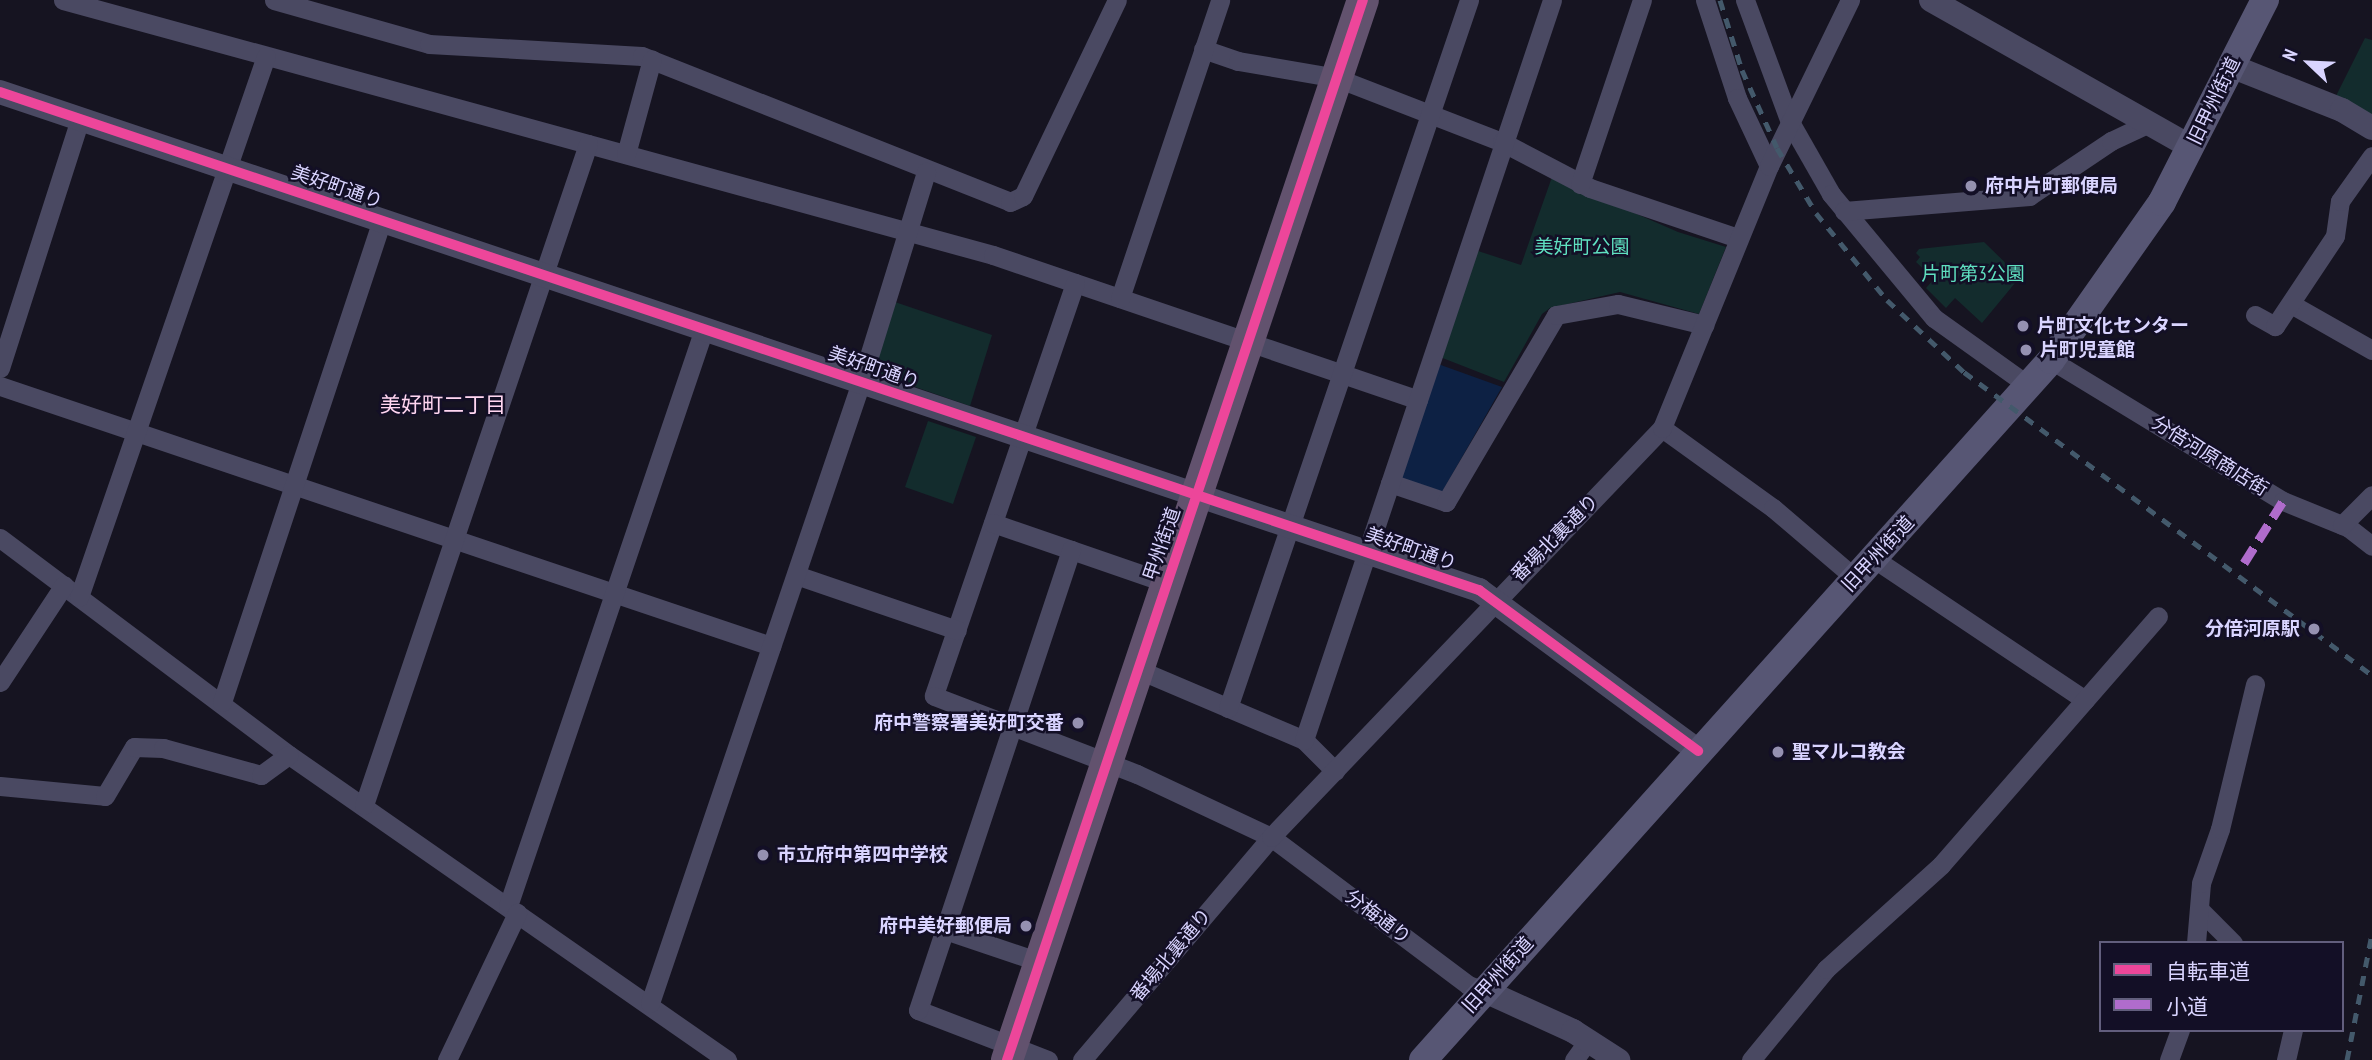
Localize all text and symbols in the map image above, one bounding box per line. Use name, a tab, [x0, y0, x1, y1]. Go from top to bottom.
north arrow	[2274, 28, 2344, 98]
text: N	[2277, 45, 2303, 64]
street label: 旧甲州街道	[2183, 53, 2245, 149]
street label: 美好町通り	[288, 161, 386, 213]
place label: 府中片町郵便局	[1985, 175, 2118, 197]
marker: 府中片町郵便局	[1963, 178, 1979, 194]
park label: 美好町公園	[1535, 236, 1629, 258]
park label: 片町第3公園	[1921, 263, 2025, 285]
place label: 片町文化センター	[2037, 315, 2189, 337]
marker: 片町文化センター	[2015, 318, 2031, 334]
place label: 片町児童館	[2040, 339, 2135, 361]
street label: 美好町通り	[825, 342, 923, 394]
marker: 片町児童館	[2018, 342, 2034, 358]
district label: 美好町二丁目	[380, 392, 506, 418]
street label: 分倍河原商店街	[2148, 411, 2272, 501]
street label: 番場北裏通り	[1507, 490, 1603, 586]
street label: 甲州街道	[1139, 504, 1185, 584]
street label: 旧甲州街道	[1837, 511, 1919, 597]
street label: 美好町通り	[1362, 523, 1460, 575]
place label: 分倍河原駅	[2205, 618, 2300, 640]
marker: 分倍河原駅	[2306, 621, 2322, 637]
place label: 府中警察署美好町交番	[874, 712, 1064, 734]
marker: 府中警察署美好町交番	[1070, 715, 1086, 731]
place label: 聖マルコ教会	[1792, 741, 1906, 763]
marker: 聖マルコ教会	[1770, 744, 1786, 760]
place label: 市立府中第四中学校	[777, 844, 948, 866]
marker: 市立府中第四中学校	[755, 847, 771, 863]
street label: 分梅通り	[1341, 885, 1415, 949]
street label: 番場北裏通り	[1126, 904, 1216, 1006]
place label: 府中美好郵便局	[879, 915, 1012, 937]
marker: 府中美好郵便局	[1018, 918, 1034, 934]
street label: 旧甲州街道	[1458, 932, 1538, 1018]
legend	[2099, 941, 2344, 1032]
text: 自転車道	[2166, 958, 2250, 985]
text: 小道	[2166, 993, 2208, 1020]

